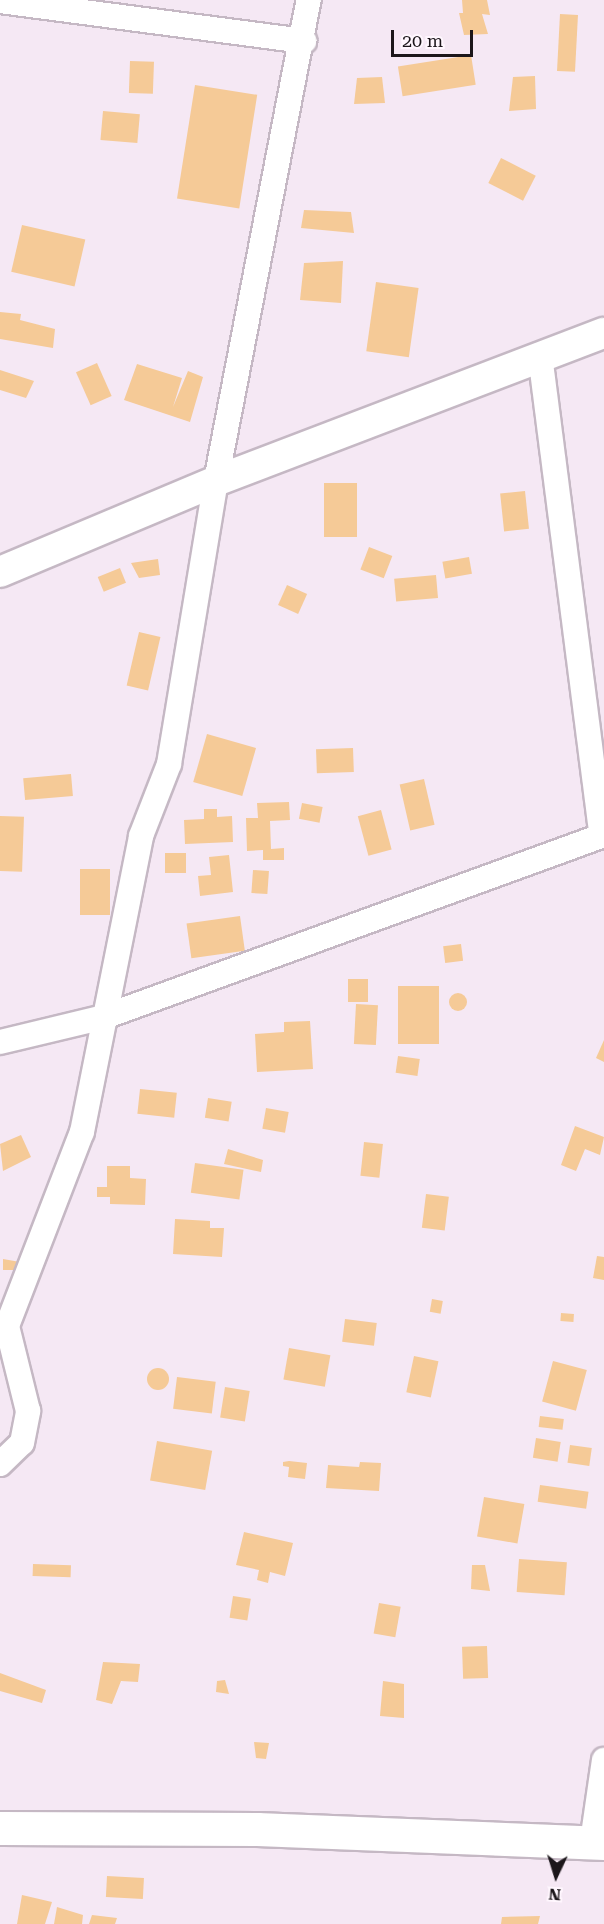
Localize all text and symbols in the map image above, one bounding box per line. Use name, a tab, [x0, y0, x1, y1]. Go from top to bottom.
scale bar	[394, 18, 476, 56]
text: 20 m	[402, 30, 443, 51]
north arrow	[526, 1846, 586, 1906]
text: N	[548, 1885, 562, 1904]

